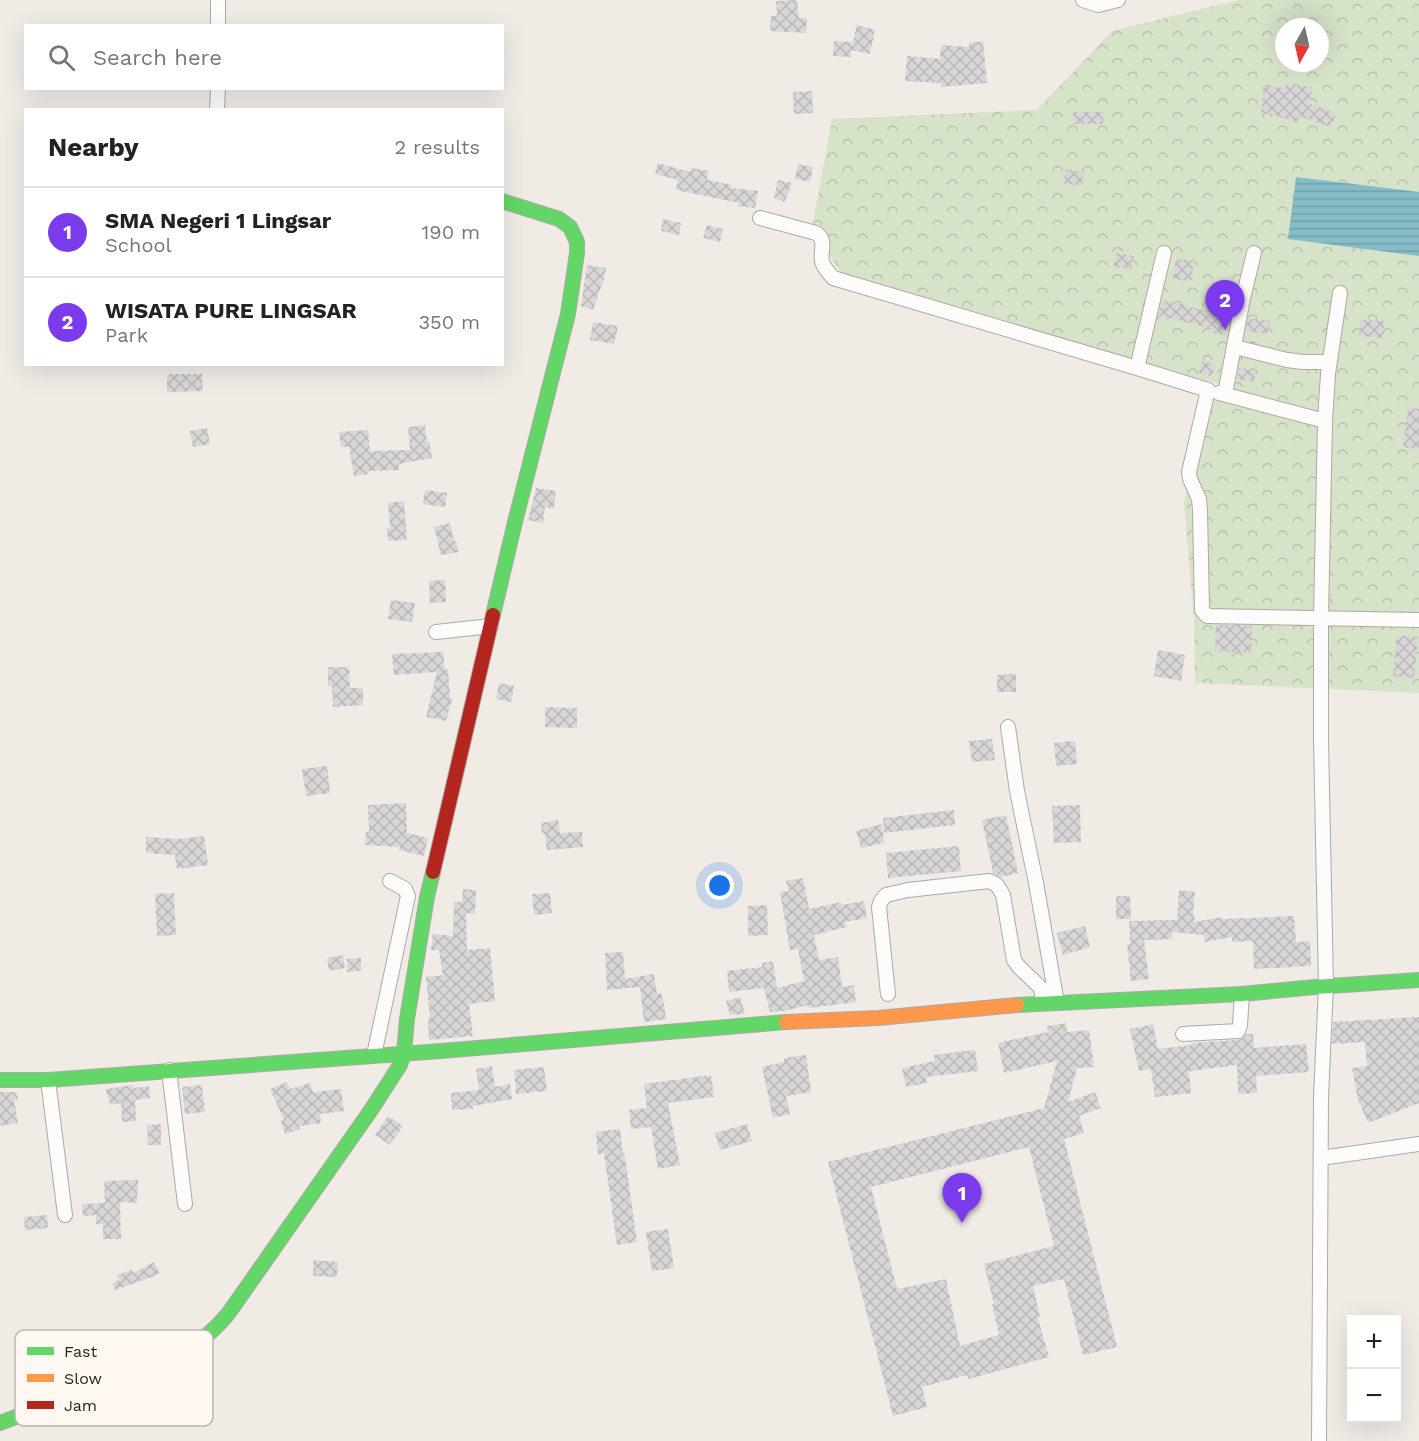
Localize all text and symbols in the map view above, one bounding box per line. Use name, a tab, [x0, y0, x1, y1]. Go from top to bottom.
north arrow	[1275, 18, 1329, 72]
search box	[24, 24, 504, 90]
icon: search	[45, 41, 78, 74]
text: Search here	[93, 45, 222, 70]
text: Nearby	[48, 132, 139, 162]
text: 2 results	[395, 135, 480, 159]
text: SMA Negeri 1 Lingsar	[105, 208, 331, 233]
text: 1	[63, 220, 72, 244]
text: 190 m	[422, 220, 480, 244]
text: School	[105, 233, 172, 257]
pin: 2	[1206, 280, 1244, 330]
text: WISATA PURE LINGSAR	[105, 298, 357, 323]
text: 2	[62, 310, 73, 334]
text: 350 m	[418, 310, 480, 334]
text: Park	[105, 323, 148, 347]
your location	[705, 871, 734, 900]
pin: 1	[942, 1174, 982, 1223]
map controls	[1347, 1315, 1401, 1423]
button: +	[1347, 1315, 1401, 1369]
legend	[15, 1330, 213, 1426]
text: Fast	[64, 1342, 97, 1361]
text: Slow	[64, 1369, 102, 1388]
button: −	[1347, 1369, 1401, 1423]
text: Jam	[64, 1396, 97, 1415]

